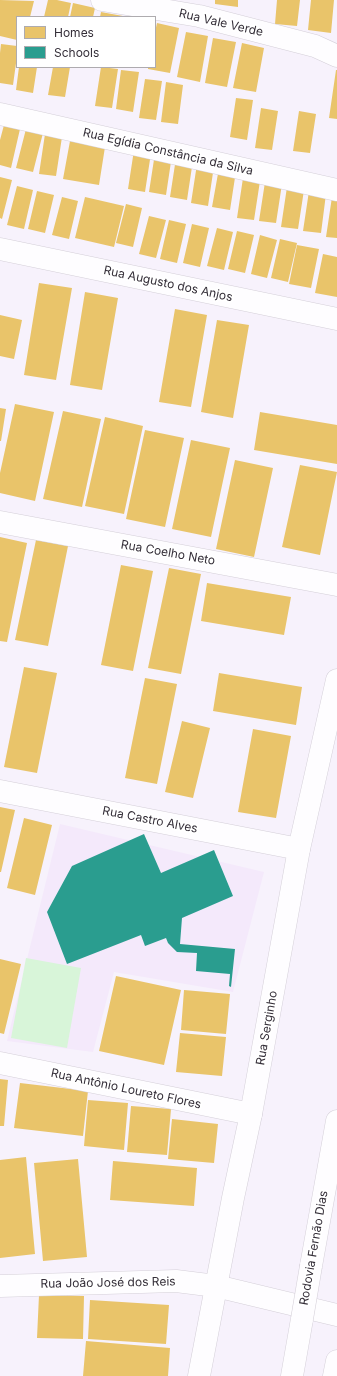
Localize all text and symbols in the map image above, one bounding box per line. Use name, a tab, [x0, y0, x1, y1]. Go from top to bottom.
street label: Rua Vale Verde	[178, 6, 264, 40]
legend	[16, 16, 156, 68]
text: Homes	[54, 25, 94, 40]
text: Schools	[54, 45, 99, 60]
street label: Rua Egídia Constância da Silva	[81, 125, 255, 179]
street label: Rua Augusto dos Anjos	[102, 263, 234, 305]
street label: Rua Coelho Neto	[120, 538, 216, 568]
street label: Rua Castro Alves	[101, 804, 199, 836]
street label: Rua Serginho	[253, 990, 281, 1066]
street label: Rua Antônio Loureto Flores	[49, 1066, 203, 1112]
street label: Rodovia Fernão Dias	[297, 1190, 331, 1306]
street label: Rua João José dos Reis	[40, 1275, 176, 1291]

